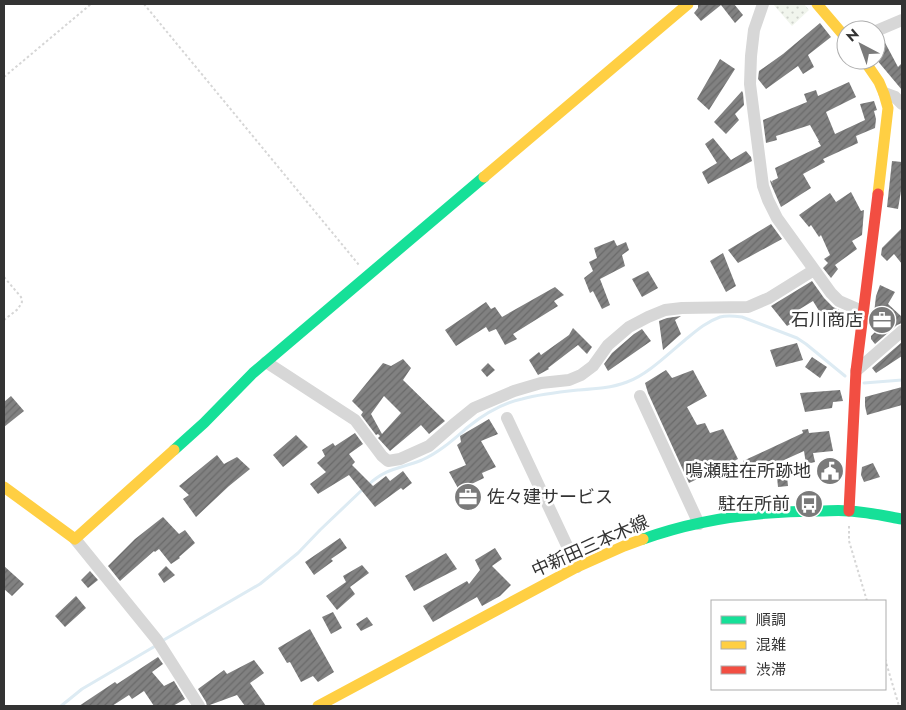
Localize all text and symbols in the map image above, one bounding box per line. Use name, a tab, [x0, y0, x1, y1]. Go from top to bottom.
north arrow	[836, 20, 886, 70]
text: N	[842, 24, 863, 46]
office icon: 石川商店	[867, 305, 897, 335]
place label: 石川商店	[791, 307, 863, 333]
public building icon: 鳴瀬駐在所跡地	[815, 456, 845, 486]
place label: 鳴瀬駐在所跡地	[685, 458, 811, 484]
office icon: 佐々建サービス	[453, 482, 483, 512]
place label: 佐々建サービス	[487, 484, 613, 510]
bus stop icon: 駐在所前	[794, 489, 824, 519]
place label: 駐在所前	[718, 491, 790, 517]
street label: 中新田三本木線	[527, 508, 653, 584]
legend	[711, 600, 886, 690]
text: 順調	[756, 609, 786, 631]
text: 混雑	[756, 634, 786, 656]
text: 渋滞	[756, 659, 786, 681]

